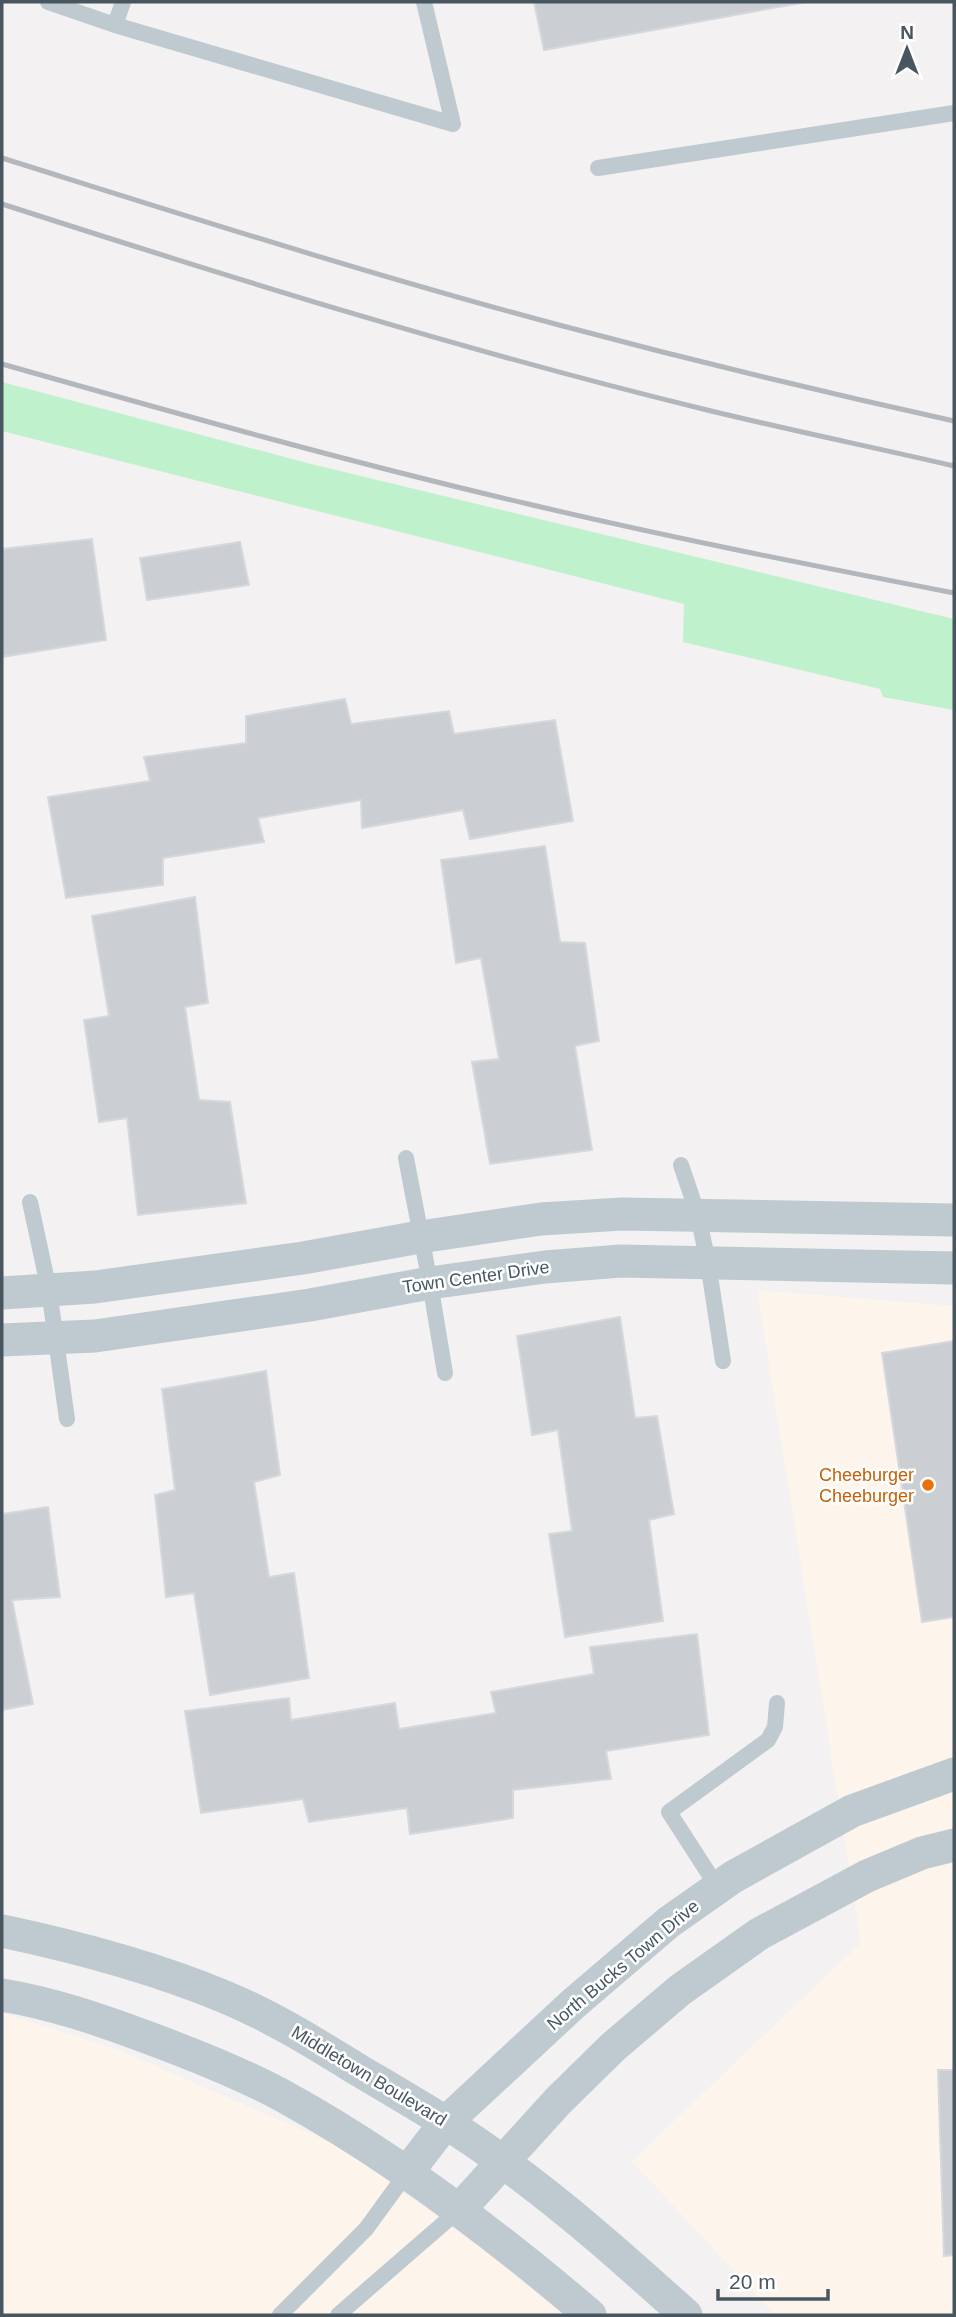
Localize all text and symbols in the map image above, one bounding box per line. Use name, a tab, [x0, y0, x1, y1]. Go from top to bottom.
north arrow	[872, 14, 942, 84]
text: N	[900, 22, 914, 43]
street label: Town Center Drive	[401, 1257, 551, 1297]
place label: Cheeburger Cheeburger	[819, 1465, 914, 1506]
marker: Cheeburger Cheeburger	[920, 1477, 936, 1493]
street label: North Bucks Town Drive	[543, 1896, 703, 2034]
street label: Middletown Boulevard	[288, 2022, 450, 2130]
scale bar	[718, 2258, 828, 2302]
text: 20 m	[729, 2270, 776, 2293]

